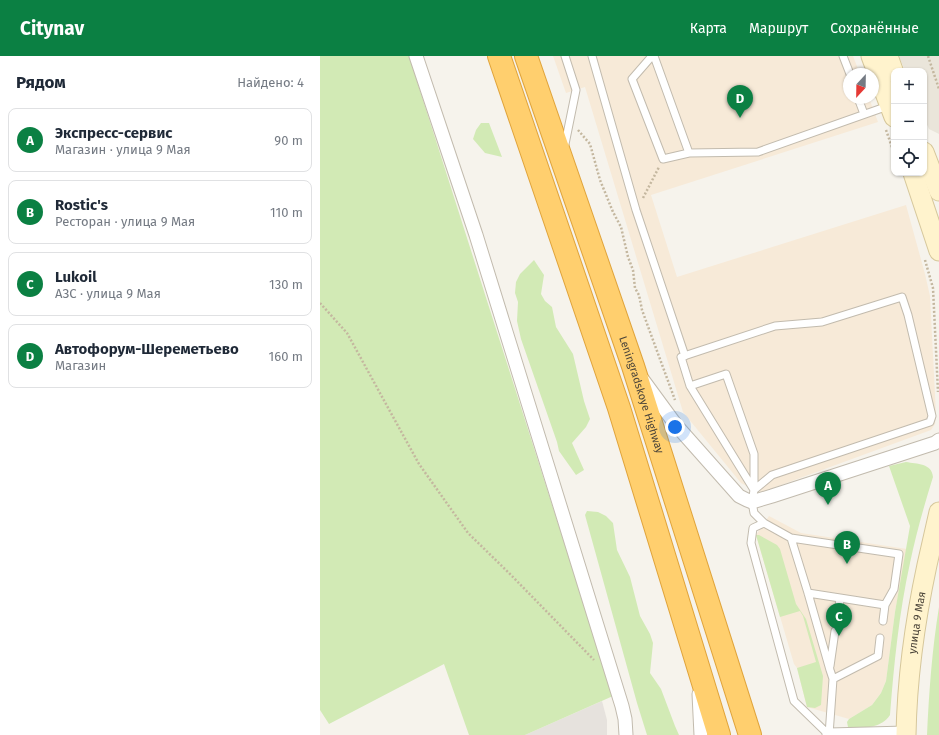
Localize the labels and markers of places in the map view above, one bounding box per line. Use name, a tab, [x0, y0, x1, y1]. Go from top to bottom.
pin: D	[727, 85, 753, 118]
pin: A	[815, 472, 841, 505]
pin: B	[834, 531, 860, 564]
pin: C	[826, 603, 852, 636]

